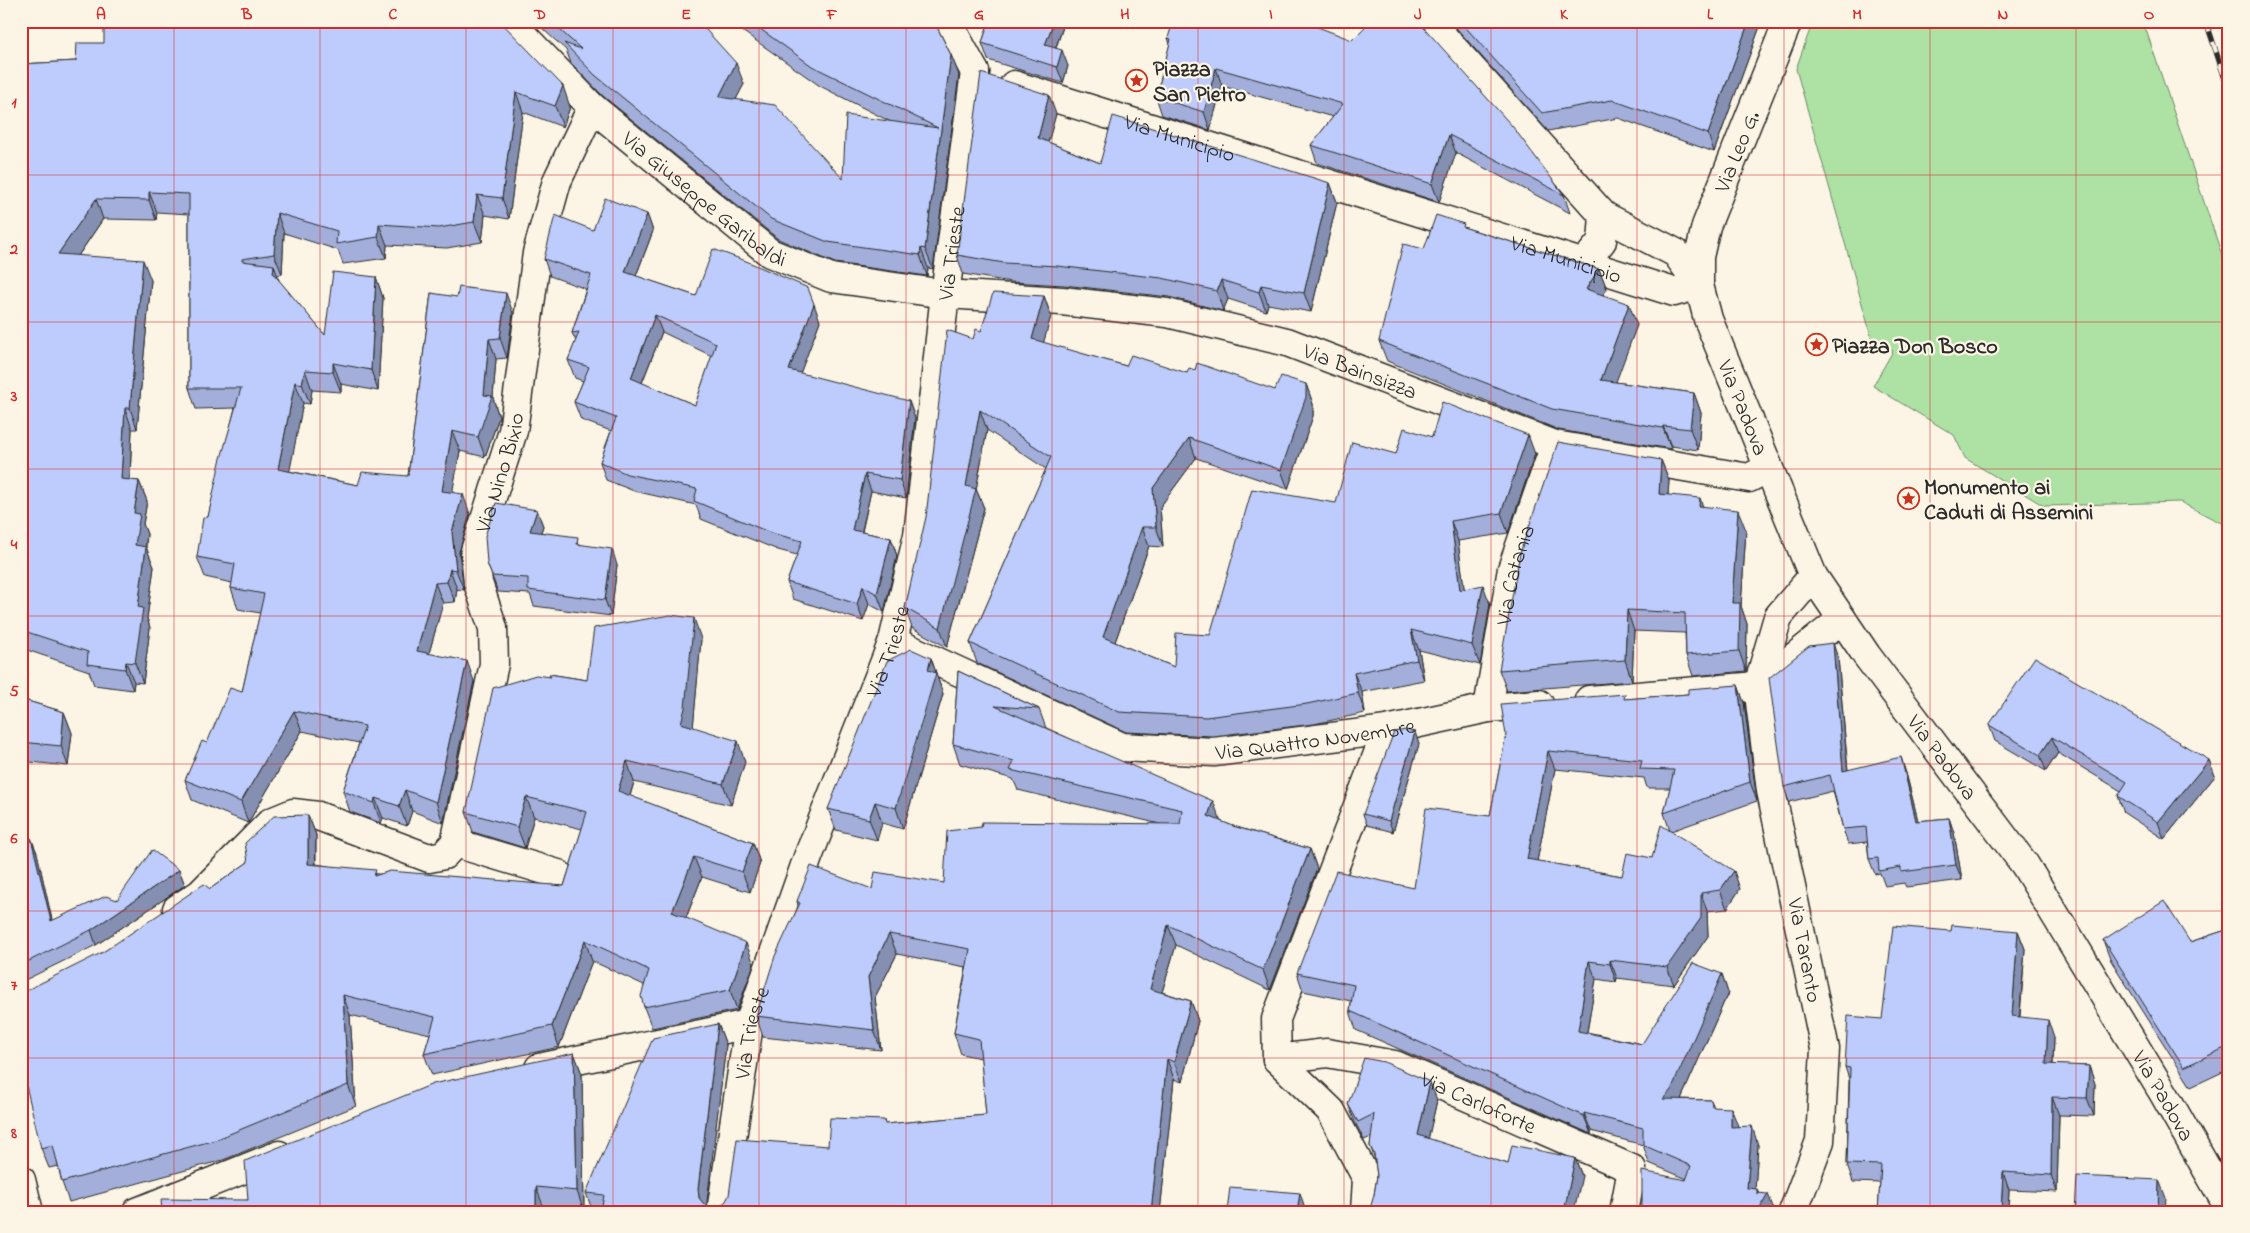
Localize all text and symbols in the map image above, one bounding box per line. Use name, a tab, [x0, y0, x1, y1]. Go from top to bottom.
text: A	[96, 3, 106, 27]
text: B	[241, 3, 253, 27]
text: C	[389, 3, 398, 27]
text: D	[533, 3, 546, 27]
text: E	[681, 3, 691, 27]
text: F	[826, 3, 838, 27]
text: G	[974, 3, 984, 27]
text: H	[1120, 3, 1130, 27]
text: I	[1269, 3, 1273, 27]
text: J	[1414, 3, 1422, 27]
text: K	[1560, 3, 1569, 27]
text: L	[1707, 3, 1714, 27]
text: M	[1852, 3, 1862, 27]
text: N	[1998, 3, 2009, 27]
text: O	[2144, 3, 2155, 27]
place label: Piazza San Pietro	[1153, 55, 1246, 112]
place icon: Piazza San Pietro	[1125, 69, 1149, 93]
text: 1	[11, 91, 17, 115]
street label: Via Leo G.	[1707, 106, 1770, 199]
street label: Via Municipio	[1119, 107, 1239, 172]
street label: Via Giuseppe Garibaldi	[613, 124, 791, 277]
street label: Via Trieste	[931, 204, 976, 303]
street label: Via Municipio	[1505, 228, 1625, 294]
text: 2	[9, 238, 18, 262]
place label: Piazza Don Bosco	[1832, 332, 1998, 364]
place icon: Piazza Don Bosco	[1804, 333, 1828, 357]
street label: Via Bainsizza	[1297, 336, 1421, 410]
street label: Via Padova	[1707, 355, 1775, 461]
text: 3	[10, 385, 18, 409]
street label: Via Nino Bixio	[469, 411, 534, 538]
place label: Monumento ai Caduti di Assemini	[1924, 473, 2093, 530]
place icon: Monumento ai Caduti di Assemini	[1896, 487, 1920, 511]
street label: Via Catania	[1489, 521, 1545, 629]
text: 4	[10, 533, 18, 557]
street label: Via Trieste	[859, 603, 920, 703]
text: 5	[9, 680, 19, 704]
street label: Via Padova	[1897, 708, 1984, 808]
street label: Via Quattro Novembre	[1213, 711, 1419, 771]
text: 6	[9, 827, 18, 851]
street label: Via Taranto	[1777, 895, 1829, 1005]
text: 7	[11, 974, 18, 998]
street label: Via Trieste	[728, 983, 780, 1083]
street label: Via Padova	[2122, 1045, 2201, 1148]
street label: Via Carloforte	[1414, 1065, 1541, 1144]
text: 8	[10, 1122, 17, 1146]

